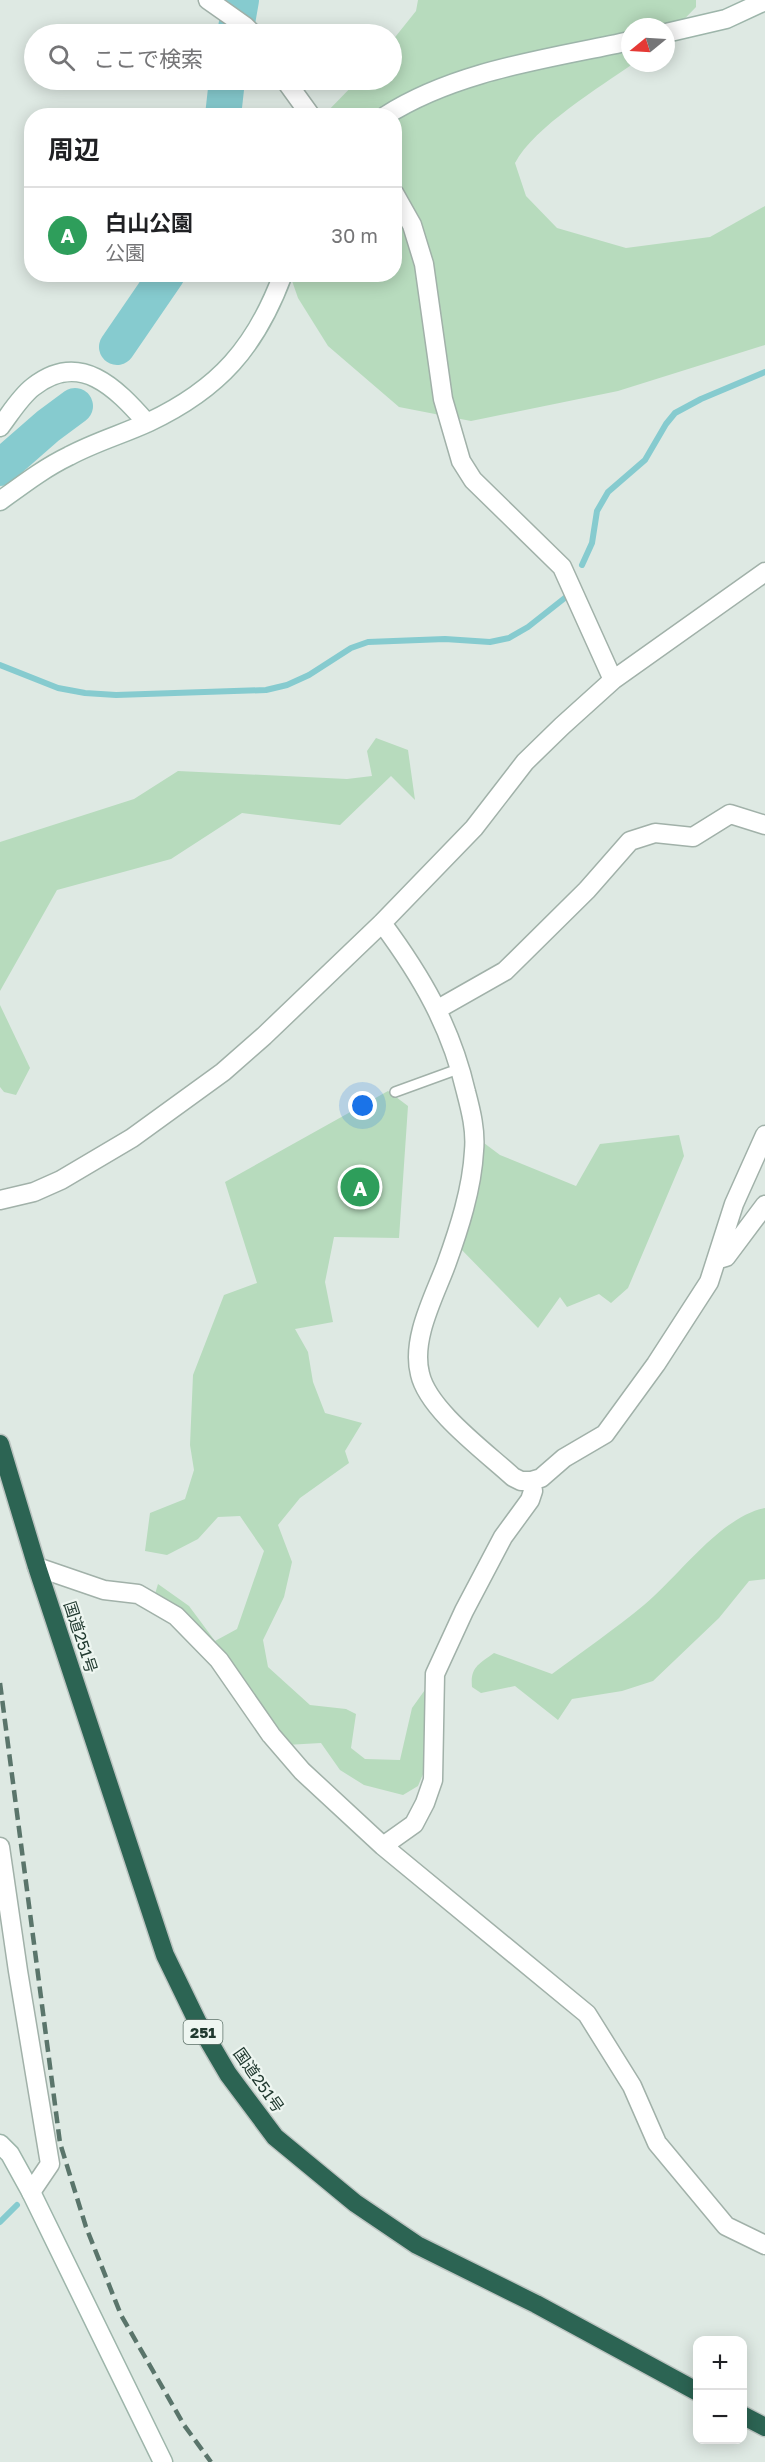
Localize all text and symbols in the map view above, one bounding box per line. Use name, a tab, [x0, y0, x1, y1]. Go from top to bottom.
north arrow	[621, 18, 675, 72]
search box	[24, 24, 402, 90]
icon: search	[45, 41, 78, 74]
text: ここで検索	[93, 45, 203, 72]
text: 周辺	[48, 134, 100, 165]
text: 白山公園	[105, 209, 193, 236]
text: A	[60, 223, 75, 247]
text: 30 m	[331, 223, 378, 247]
text: 公園	[105, 240, 145, 264]
your location	[348, 1091, 377, 1120]
pin: A	[340, 1164, 380, 1210]
street label: 国道251号	[60, 1599, 102, 1675]
road number: 251	[184, 2020, 222, 2044]
street label: 国道251号	[229, 2044, 289, 2116]
map controls	[693, 2336, 747, 2444]
button: +	[693, 2336, 747, 2390]
button: −	[693, 2390, 747, 2444]

